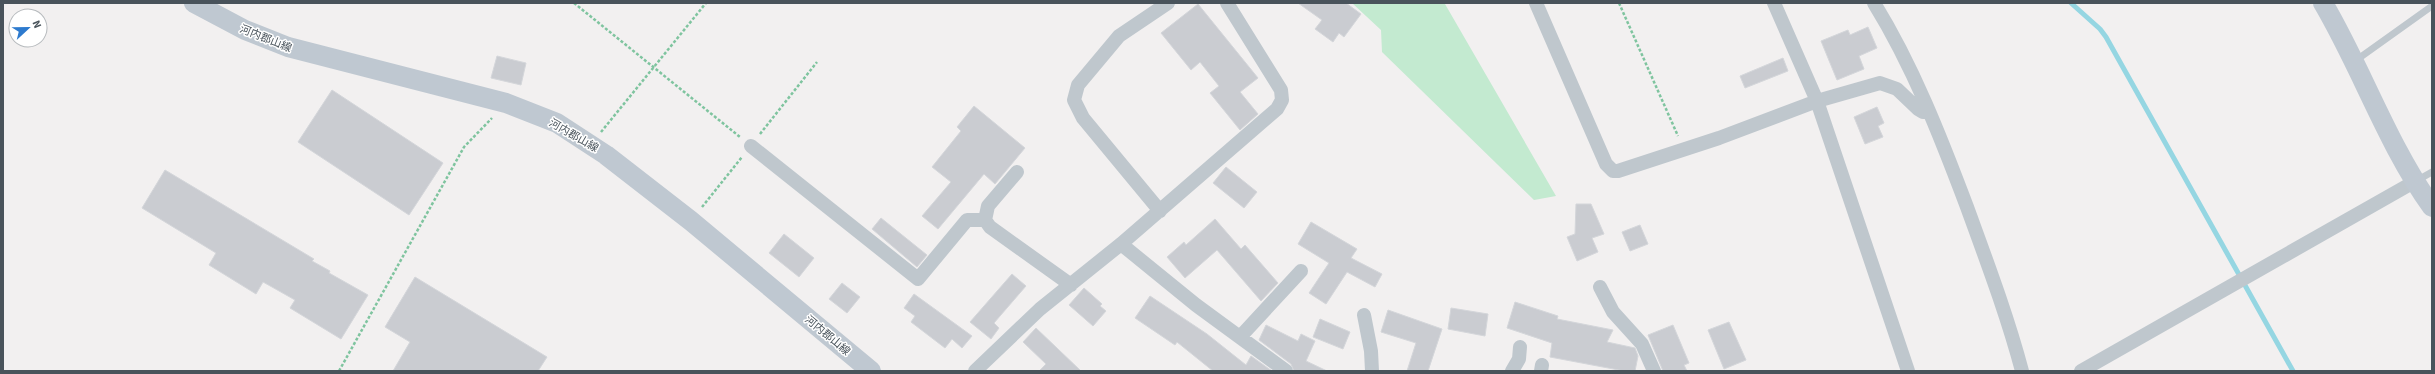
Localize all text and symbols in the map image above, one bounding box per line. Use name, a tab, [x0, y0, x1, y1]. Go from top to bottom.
north arrow	[8, 8, 48, 48]
text: N	[28, 18, 45, 31]
street label: 河内郡山線	[238, 21, 294, 56]
street label: 河内郡山線	[546, 115, 601, 156]
street label: 河内郡山線	[802, 312, 854, 359]

